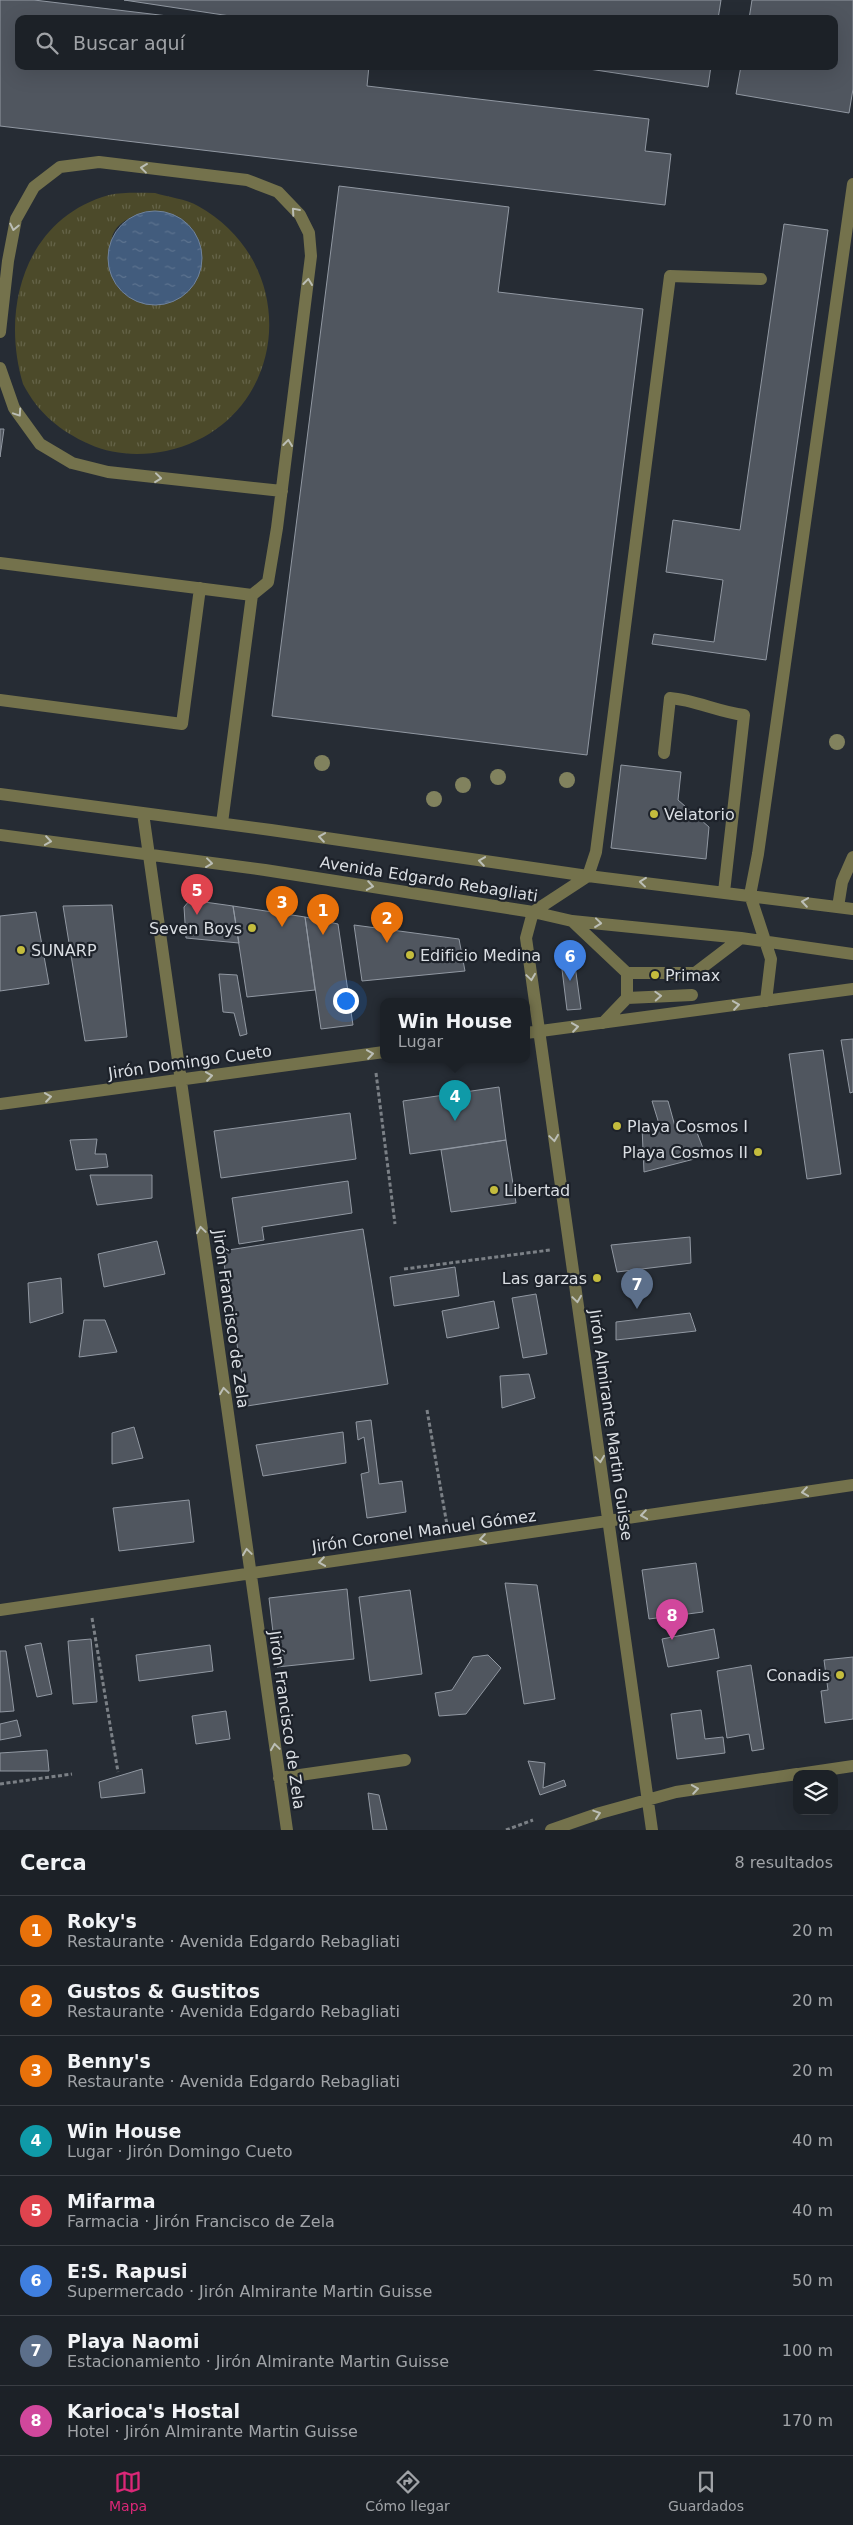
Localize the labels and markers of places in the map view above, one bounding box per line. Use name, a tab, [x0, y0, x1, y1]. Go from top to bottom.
place label: Velatorio	[664, 805, 735, 824]
marker: Velatorio	[648, 808, 660, 820]
pin: 5	[181, 874, 213, 915]
pin: 3	[266, 886, 298, 927]
pin: 1	[307, 894, 339, 935]
pin: 2	[371, 902, 403, 943]
place label: Seven Boys	[149, 919, 242, 938]
marker: Seven Boys	[246, 922, 258, 934]
pin: 6	[554, 940, 586, 981]
place label: SUNARP	[31, 941, 97, 960]
marker: SUNARP	[15, 944, 27, 956]
place label: Edificio Medina	[420, 946, 541, 965]
marker: Edificio Medina	[404, 949, 416, 961]
place label: Primax	[665, 966, 720, 985]
marker: Primax	[649, 969, 661, 981]
pin: 4	[439, 1080, 471, 1121]
place label: Playa Cosmos I	[627, 1117, 748, 1136]
marker: Playa Cosmos I	[611, 1120, 623, 1132]
place label: Playa Cosmos II	[622, 1143, 748, 1162]
marker: Playa Cosmos II	[752, 1146, 764, 1158]
place label: Libertad	[504, 1181, 570, 1200]
marker: Libertad	[488, 1184, 500, 1196]
pin: 7	[621, 1268, 653, 1309]
place label: Las garzas	[502, 1269, 587, 1288]
marker: Las garzas	[591, 1272, 603, 1284]
pin: 8	[656, 1599, 688, 1640]
place label: Conadis	[766, 1666, 830, 1685]
marker: Conadis	[834, 1669, 846, 1681]

